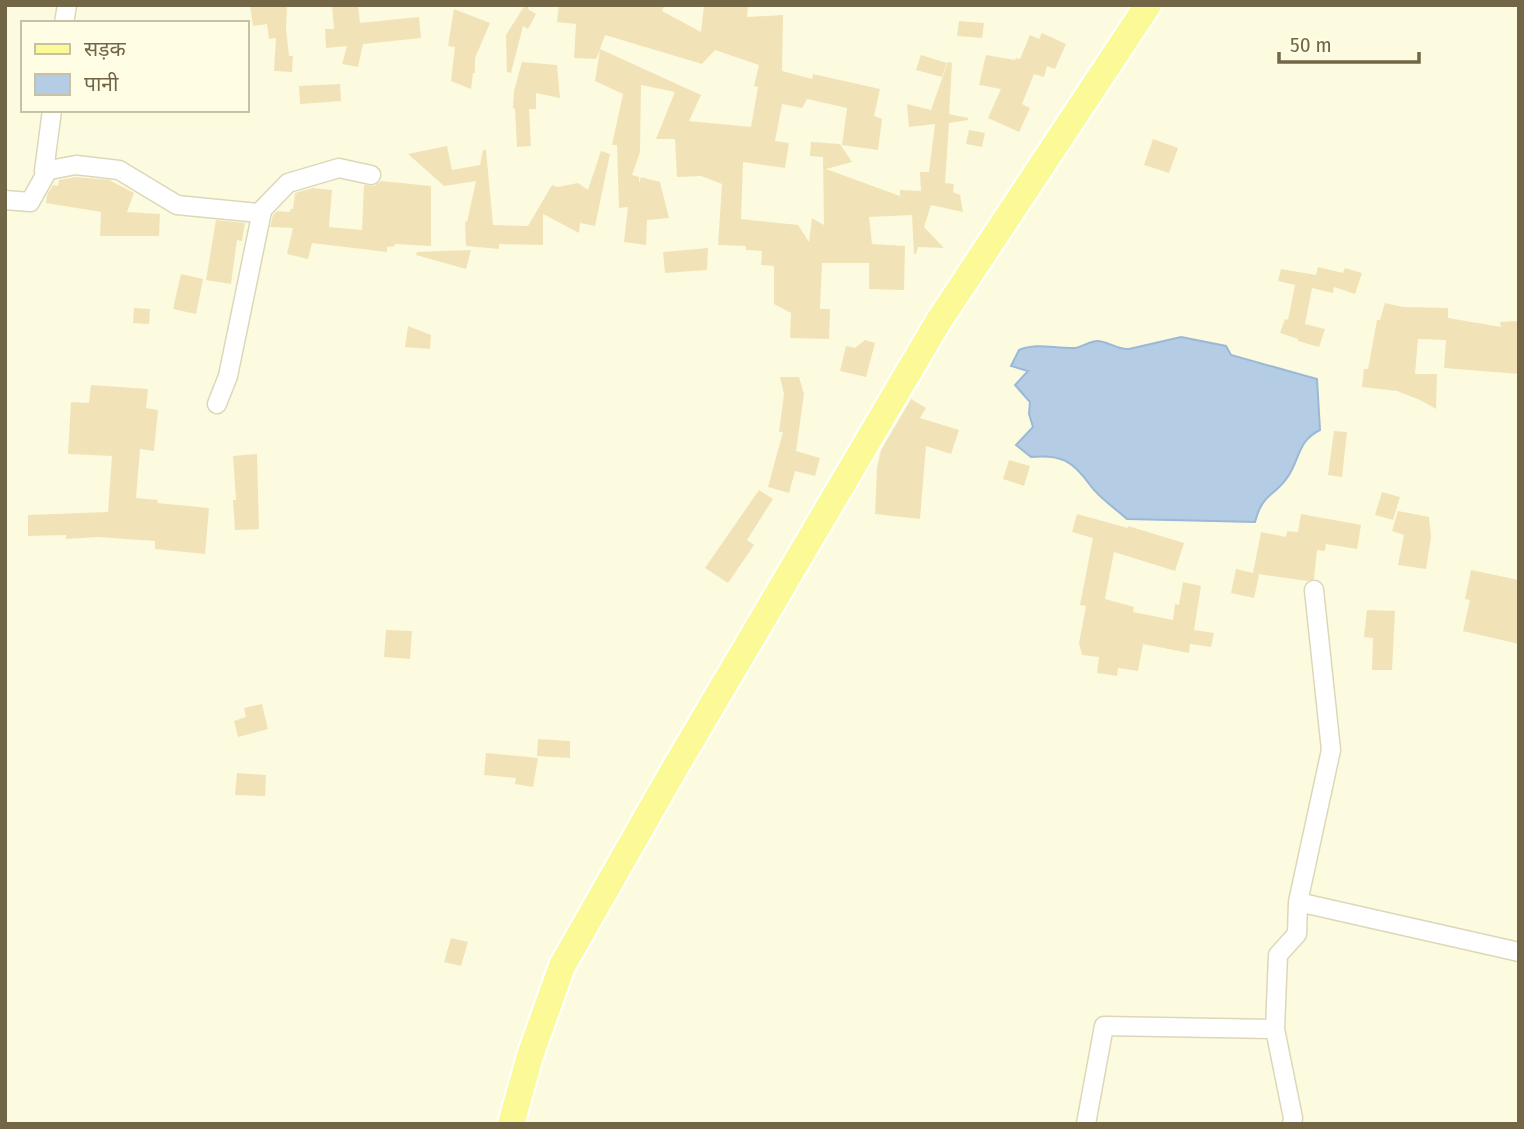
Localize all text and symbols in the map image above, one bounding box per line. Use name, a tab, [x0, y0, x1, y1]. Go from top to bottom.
legend	[21, 21, 248, 112]
scale bar	[1279, 21, 1419, 65]
text: 50 m	[1290, 32, 1332, 58]
text: सड़क	[84, 36, 126, 62]
text: पानी	[84, 71, 119, 97]

